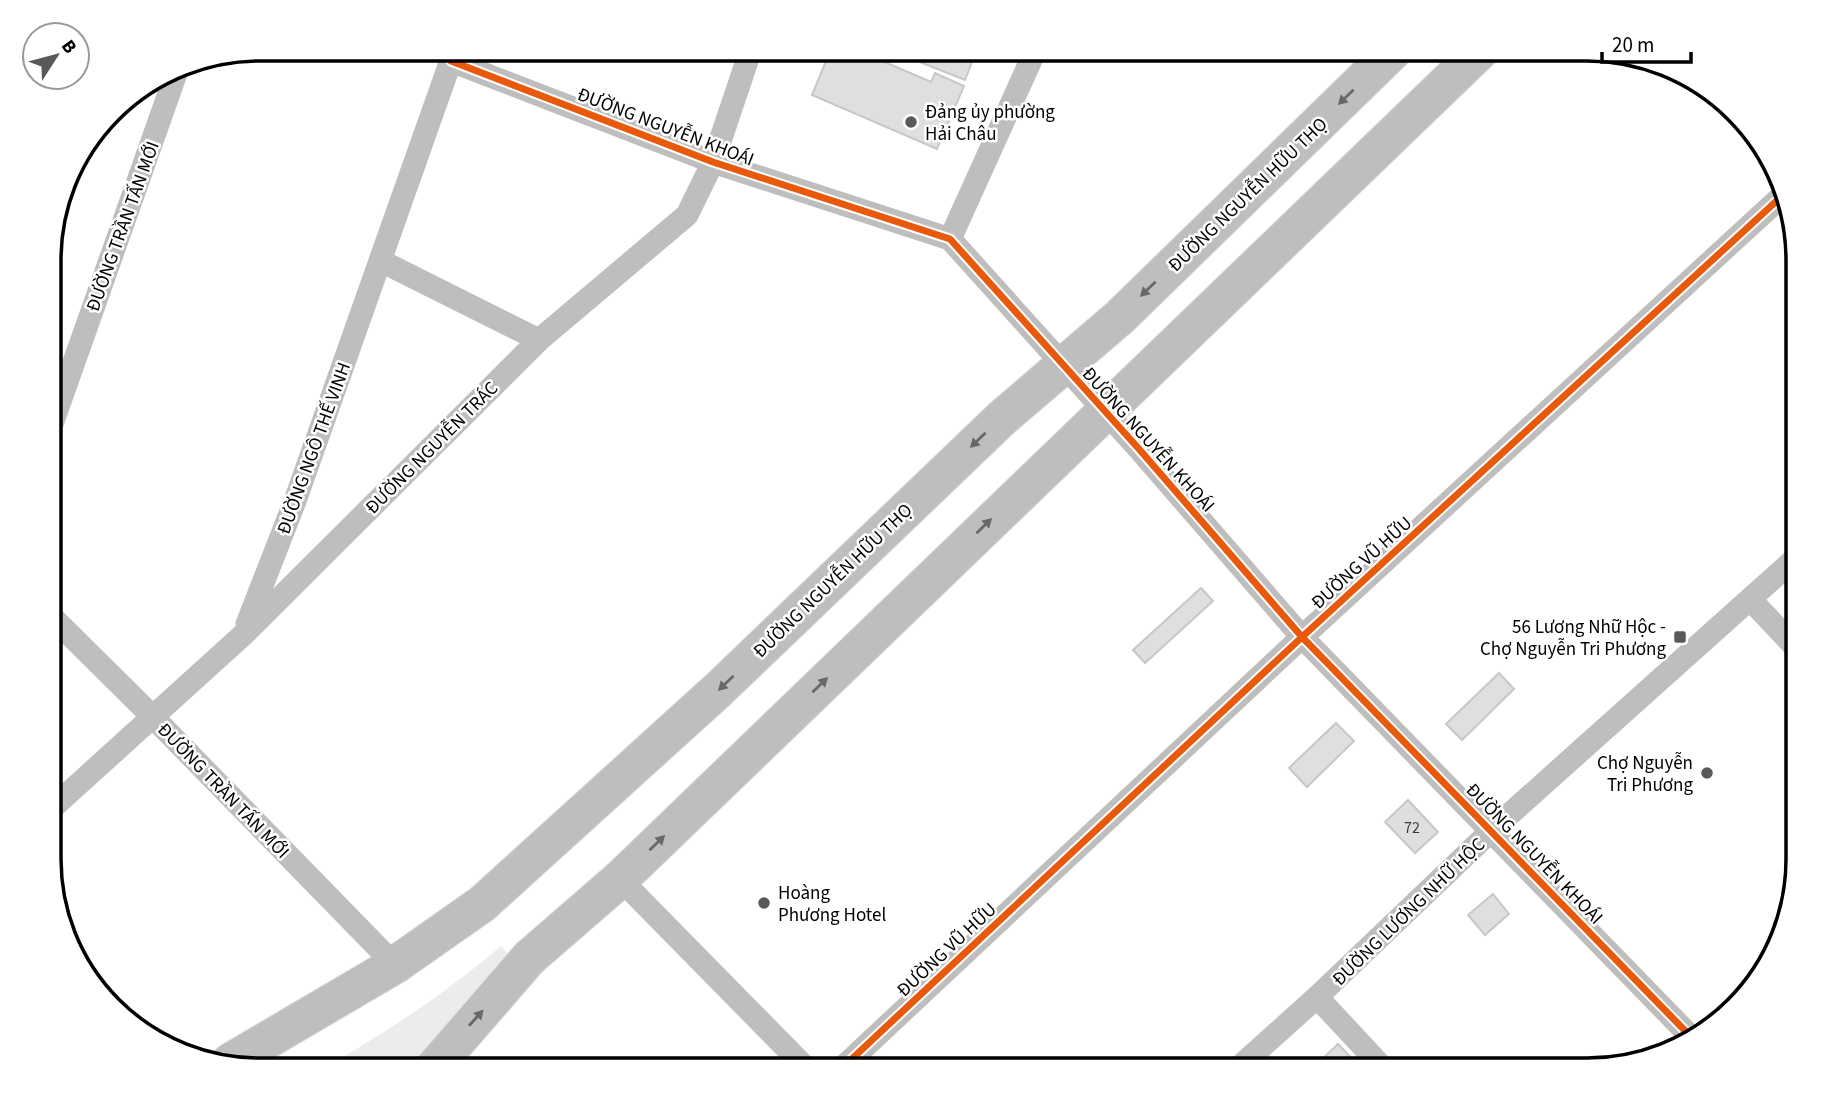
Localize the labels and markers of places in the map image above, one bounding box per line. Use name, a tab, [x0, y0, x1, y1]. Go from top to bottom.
place label: Đảng ủy phường Hải Châu	[925, 99, 1055, 148]
marker: Đảng ủy phường Hải Châu	[903, 114, 919, 130]
place label: 56 Lương Nhữ Hộc - Chợ Nguyễn Tri Phương	[1480, 614, 1666, 663]
marker: 56 Lương Nhữ Hộc - Chợ Nguyễn Tri Phương	[1672, 629, 1688, 645]
place label: Chợ Nguyễn Tri Phương	[1597, 750, 1693, 799]
marker: Chợ Nguyễn Tri Phương	[1699, 765, 1715, 781]
place label: Hoàng Phương Hotel	[778, 880, 886, 929]
marker: Hoàng Phương Hotel	[756, 895, 772, 911]

